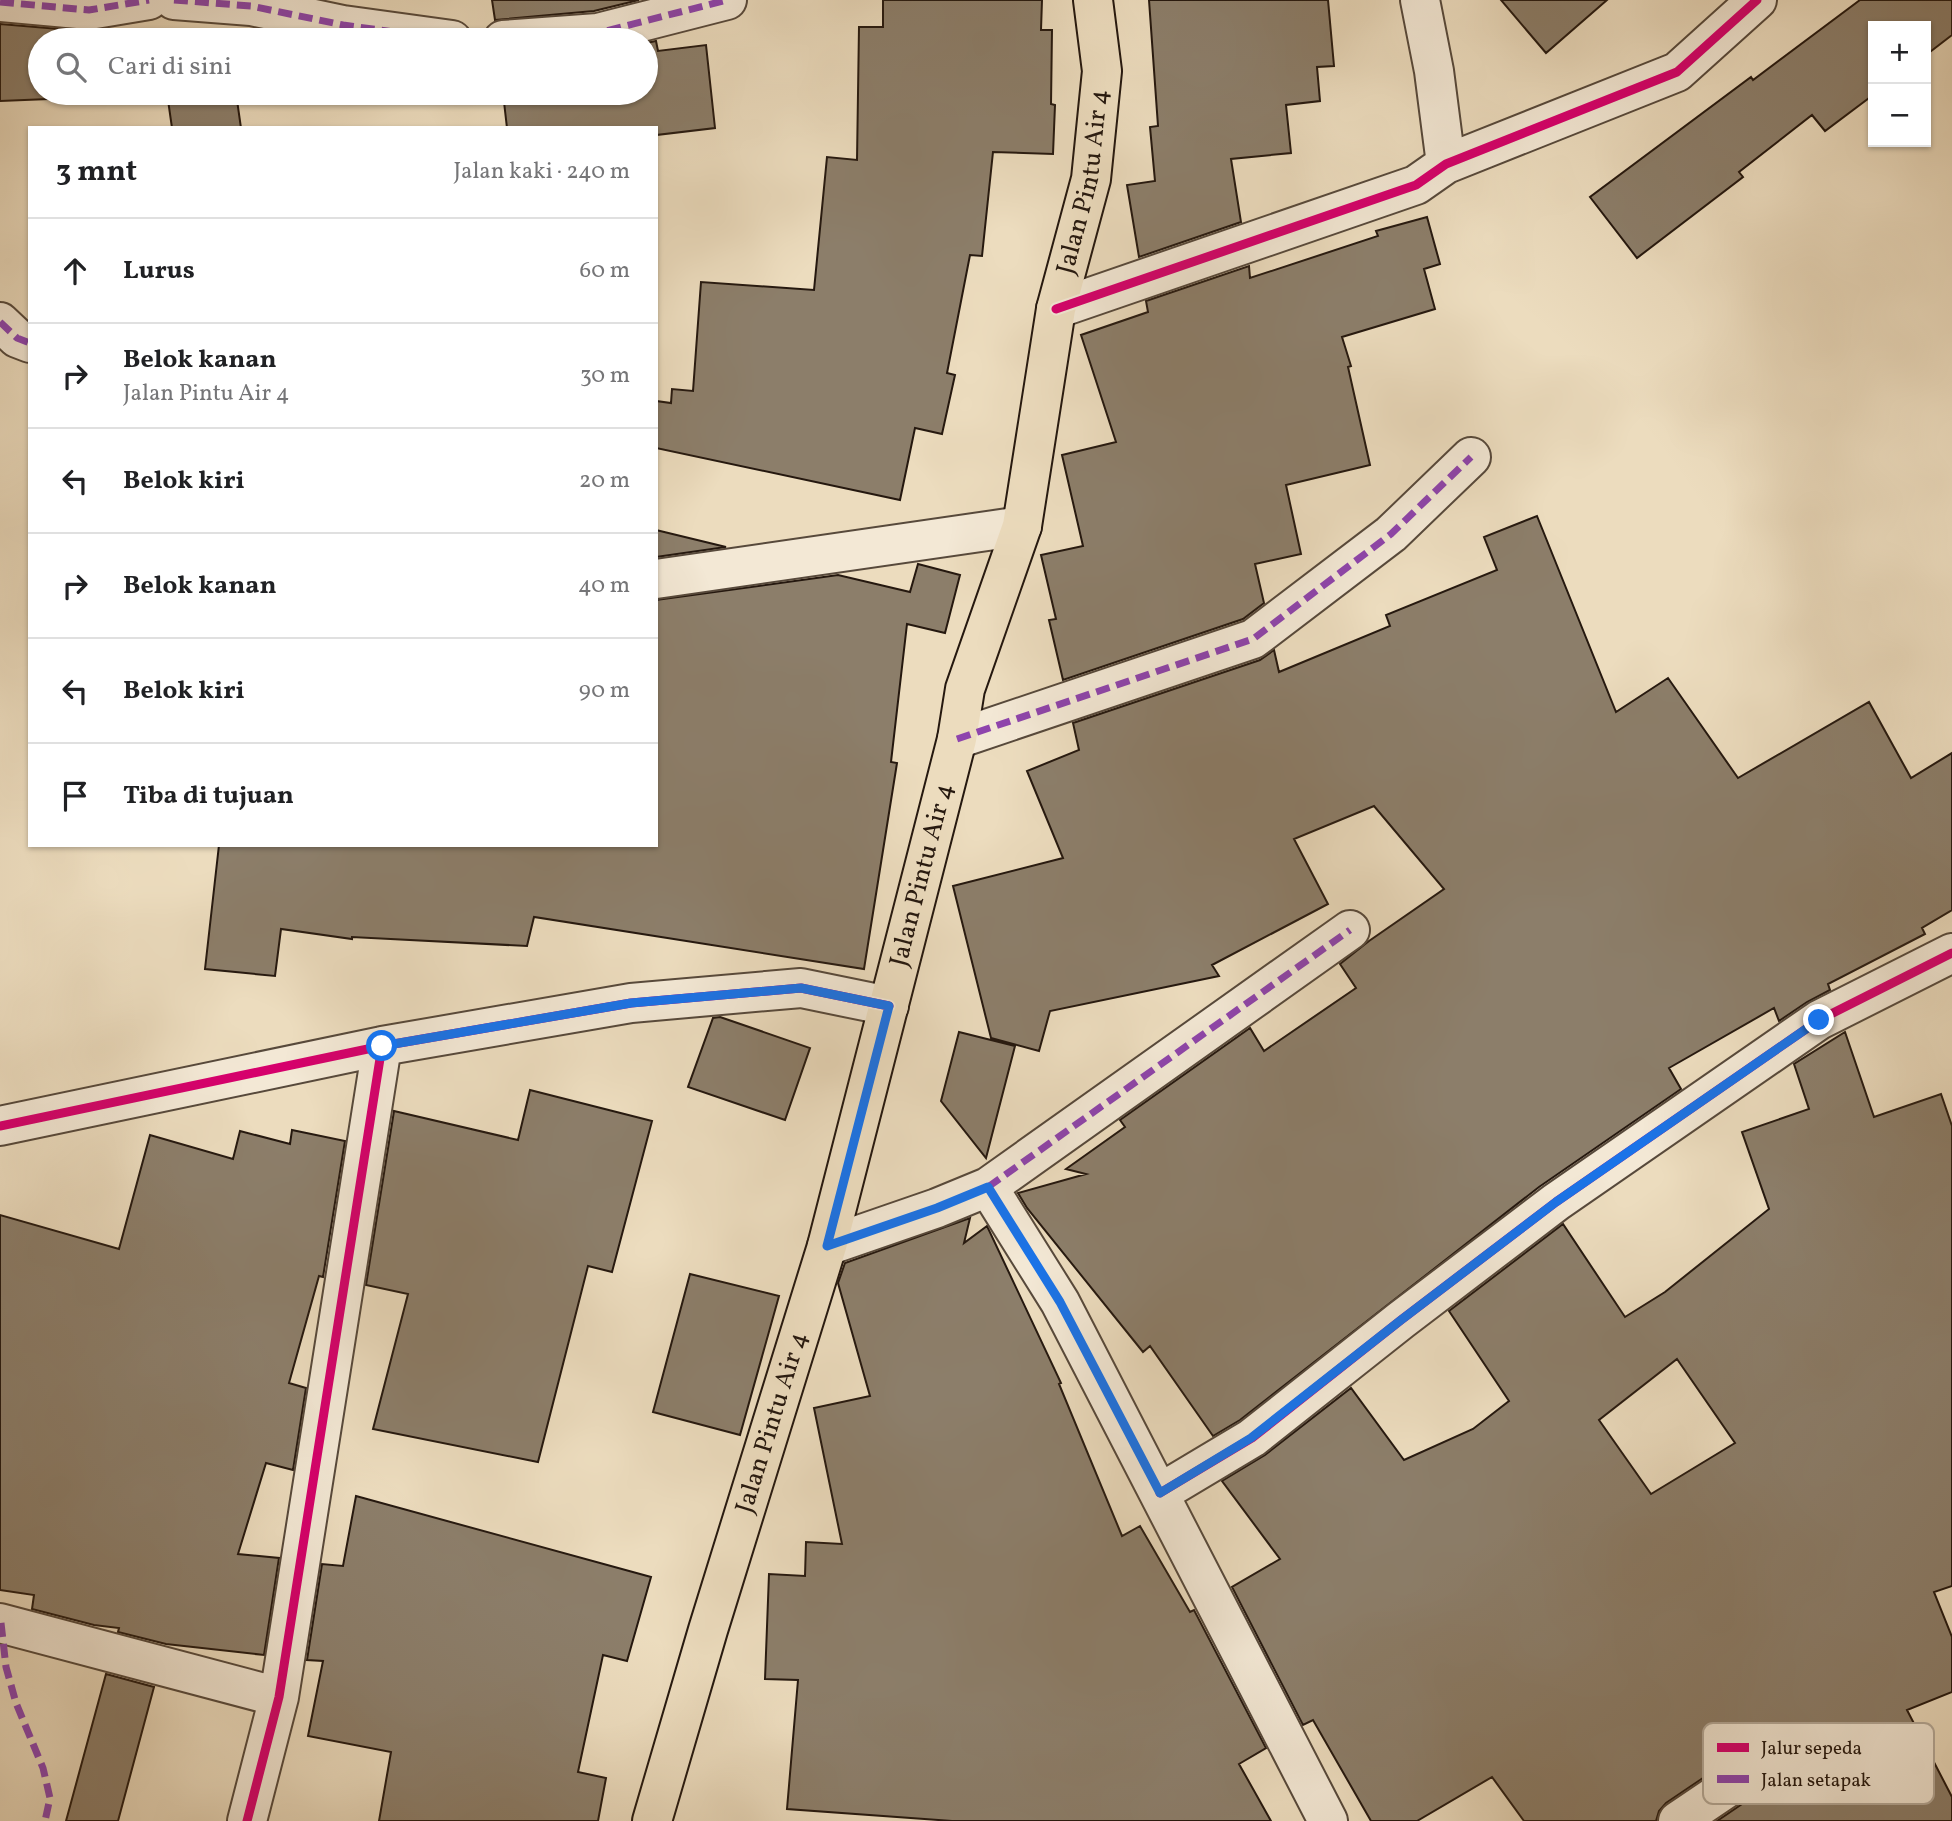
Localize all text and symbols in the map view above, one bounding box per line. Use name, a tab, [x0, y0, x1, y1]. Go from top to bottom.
map controls	[1868, 21, 1931, 147]
button: +	[1868, 21, 1931, 84]
search box	[28, 28, 658, 105]
icon: search	[52, 48, 90, 86]
text: Cari di sini	[108, 49, 232, 85]
button: −	[1868, 84, 1931, 147]
street label: Jalan Pintu Air 4	[1048, 88, 1118, 278]
text: 3 mnt	[56, 151, 137, 193]
text: Jalan kaki · 240 m	[453, 156, 630, 188]
icon: ahead	[56, 252, 94, 290]
text: Lurus	[123, 253, 195, 289]
text: 60 m	[580, 255, 630, 287]
text: Belok kanan	[123, 342, 277, 378]
icon: right	[56, 357, 94, 395]
text: 30 m	[580, 360, 630, 392]
text: Jalan Pintu Air 4	[123, 378, 289, 410]
icon: left	[56, 462, 94, 500]
text: Belok kiri	[123, 463, 245, 499]
text: 20 m	[579, 465, 630, 497]
icon: right	[56, 567, 94, 605]
text: Belok kanan	[123, 568, 277, 604]
text: 40 m	[578, 570, 630, 602]
icon: left	[56, 672, 94, 710]
text: Belok kiri	[123, 673, 245, 709]
text: 90 m	[579, 675, 630, 707]
icon: arrive	[56, 777, 94, 815]
text: Tiba di tujuan	[123, 778, 294, 814]
street label: Jalan Pintu Air 4	[881, 779, 963, 971]
route end	[1803, 1004, 1834, 1035]
route start	[366, 1030, 397, 1061]
street label: Jalan Pintu Air 4	[727, 1328, 817, 1518]
legend	[1703, 1723, 1934, 1804]
text: Jalur sepeda	[1761, 1736, 1862, 1762]
text: Jalan setapak	[1761, 1768, 1871, 1794]

